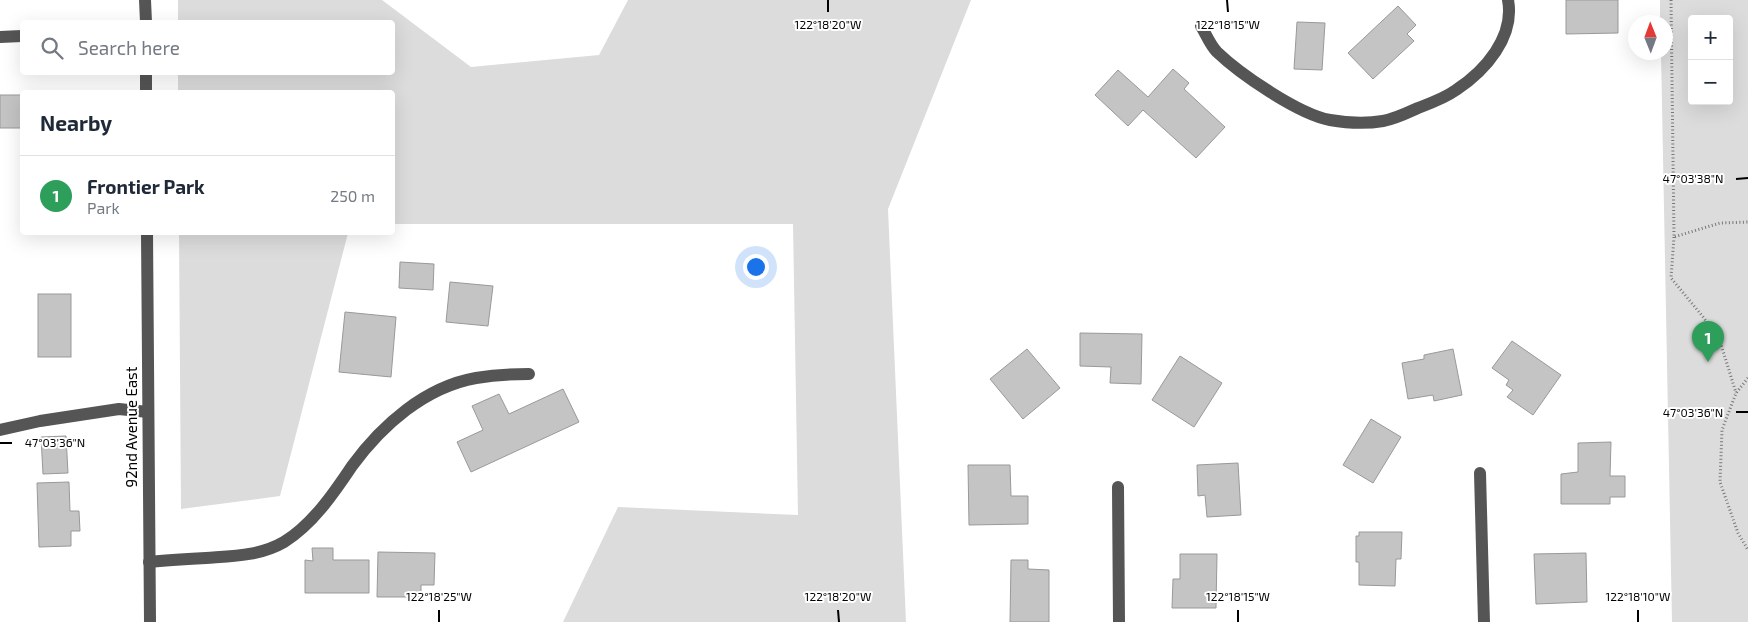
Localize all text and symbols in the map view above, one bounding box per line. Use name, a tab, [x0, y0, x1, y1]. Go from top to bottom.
north arrow	[1628, 15, 1673, 60]
map controls	[1688, 15, 1733, 105]
button: +	[1688, 15, 1733, 60]
text: 122°18'20"W	[795, 17, 861, 31]
text: 122°18'15"W	[1196, 17, 1260, 31]
search box	[20, 20, 395, 75]
icon: search	[38, 34, 66, 62]
text: Search here	[78, 36, 180, 59]
button: −	[1688, 60, 1733, 105]
text: Nearby	[40, 110, 112, 135]
text: 47°03'38"N	[1663, 171, 1723, 185]
text: Frontier Park	[87, 175, 205, 198]
text: 1	[53, 186, 59, 205]
text: 250 m	[330, 186, 375, 205]
text: Park	[87, 198, 120, 217]
your location	[743, 254, 769, 280]
pin: 1	[1692, 321, 1724, 362]
street label: 92nd Avenue East	[122, 366, 140, 487]
text: 47°03'36"N	[1663, 405, 1723, 419]
text: 47°03'36"N	[25, 435, 85, 449]
text: 122°18'25"W	[406, 589, 472, 603]
text: 122°18'20"W	[805, 589, 871, 603]
text: 122°18'15"W	[1206, 589, 1270, 603]
text: 122°18'10"W	[1606, 589, 1670, 603]

